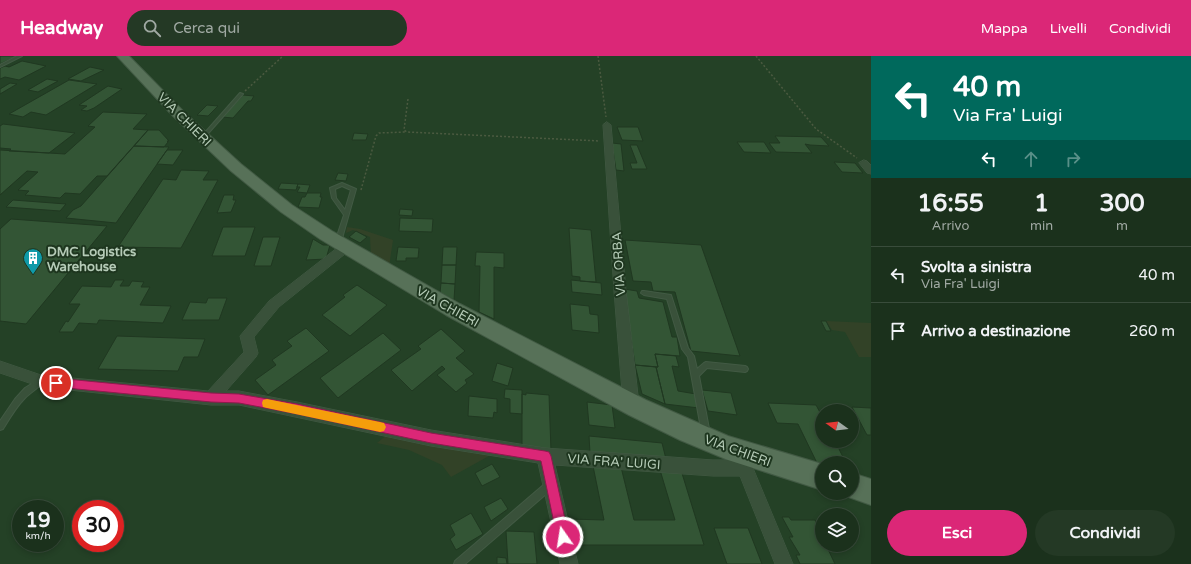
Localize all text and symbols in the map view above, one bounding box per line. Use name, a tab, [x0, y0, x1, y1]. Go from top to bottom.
search box	[127, 10, 407, 46]
text: Headway	[20, 17, 103, 39]
icon: search	[141, 17, 163, 39]
text: Cerca qui	[173, 19, 240, 37]
text: Mappa	[981, 20, 1028, 37]
text: Livelli	[1050, 20, 1087, 37]
text: Condividi	[1109, 20, 1171, 37]
text: 40 m	[953, 70, 1021, 104]
icon: left	[887, 72, 939, 124]
street label: VIA CHIERI	[154, 89, 215, 150]
text: Via Fra' Luigi	[953, 104, 1062, 126]
icon: left	[978, 148, 1000, 170]
icon: ahead	[1020, 148, 1042, 170]
icon: right	[1062, 148, 1084, 170]
text: 16:55	[917, 189, 984, 218]
text: 1	[1034, 189, 1049, 218]
text: 300	[1099, 189, 1145, 218]
text: Arrivo	[932, 218, 969, 234]
text: min	[1030, 218, 1053, 234]
text: m	[1116, 218, 1128, 234]
street label: VIA ORBA	[609, 231, 629, 297]
place label: DMC Logistics Warehouse	[47, 244, 136, 275]
building icon: DMC Logistics Warehouse	[22, 247, 44, 275]
text: Svolta a sinistra	[921, 258, 1032, 276]
icon: left	[887, 264, 909, 286]
text: 40 m	[1138, 266, 1175, 284]
text: Via Fra' Luigi	[921, 276, 1000, 292]
street label: VIA CHIERI	[413, 283, 482, 331]
icon: arrive	[887, 320, 909, 342]
text: Arrivo a destinazione	[921, 322, 1071, 340]
text: 260 m	[1129, 322, 1175, 340]
pin	[39, 366, 73, 400]
icon: arrive	[45, 372, 67, 394]
north arrow	[815, 404, 859, 448]
map controls	[815, 404, 859, 552]
street label: VIA CHIERI	[702, 432, 773, 470]
street label: VIA FRA' LUIGI	[567, 451, 661, 473]
button: search	[815, 456, 859, 500]
speed limit sign: 30	[72, 500, 124, 552]
button: layers	[815, 508, 859, 552]
text: 19	[25, 509, 51, 533]
button: Esci	[887, 510, 1027, 556]
button: Condividi	[1035, 510, 1175, 556]
position arrow	[542, 516, 584, 558]
text: km/h	[25, 530, 51, 542]

